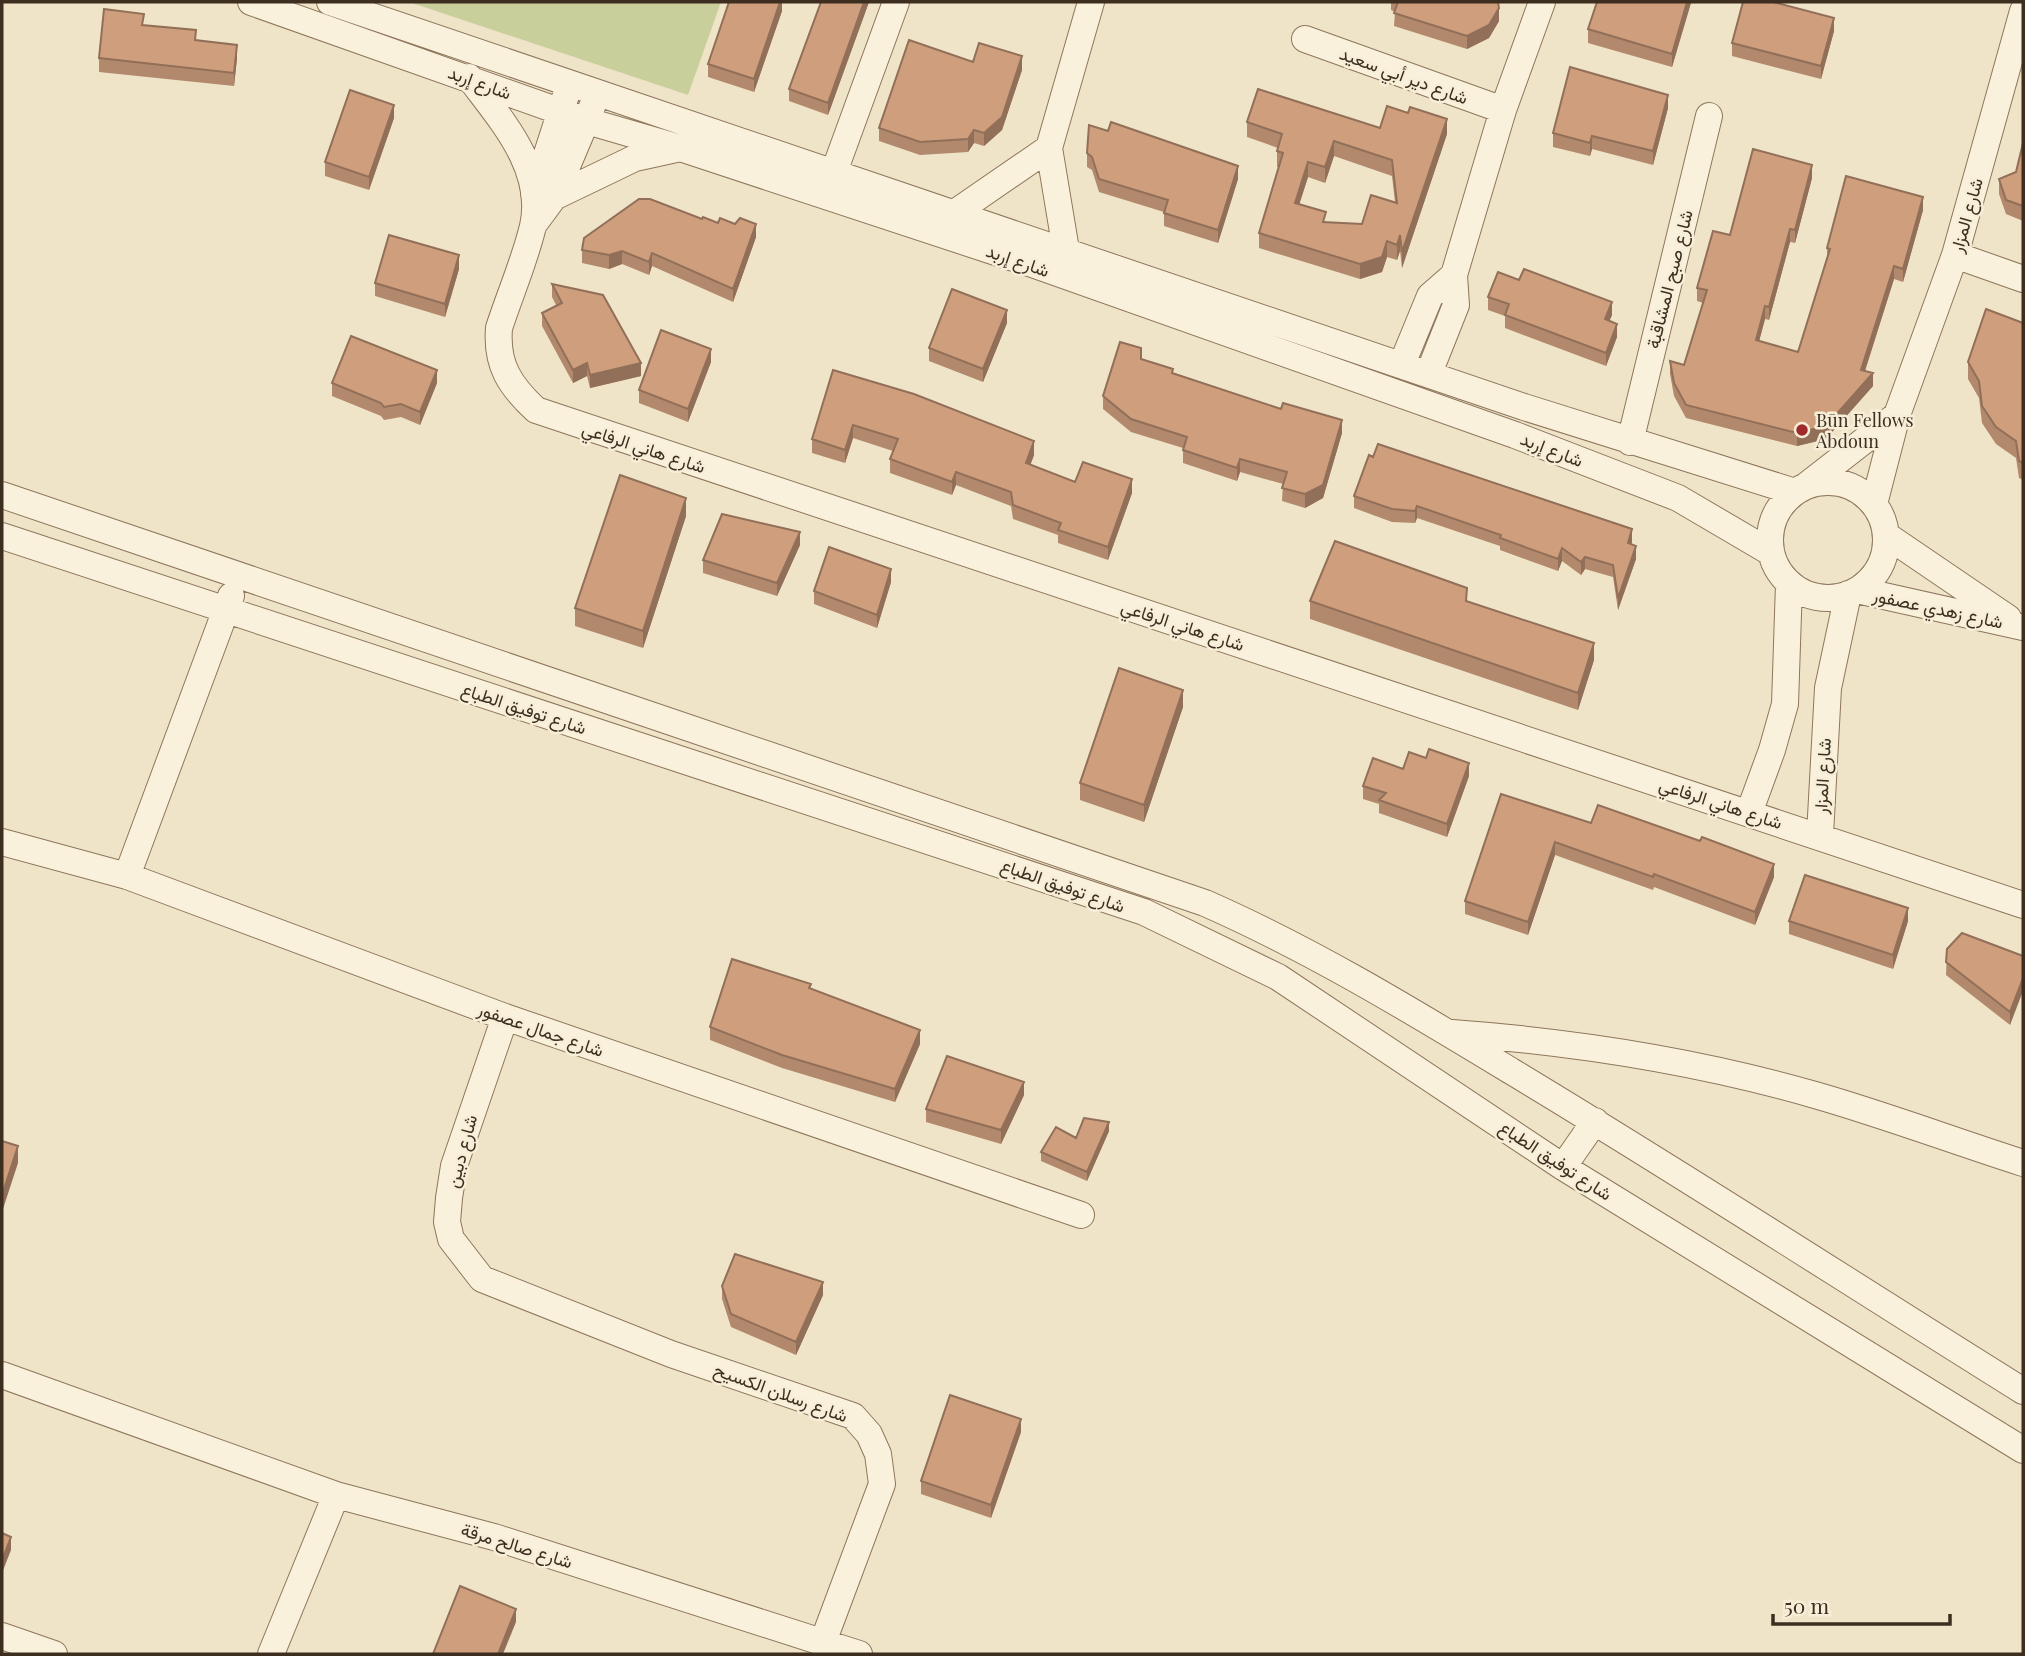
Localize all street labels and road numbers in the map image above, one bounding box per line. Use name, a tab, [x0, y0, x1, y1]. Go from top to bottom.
street label: شارع دير أبي سعيد	[1335, 41, 1471, 113]
street label: شارع إربد	[445, 60, 515, 105]
street label: شارع المزار	[1944, 175, 1989, 256]
street label: شارع صبح المشاقبة	[1640, 207, 1699, 351]
street label: شارع إربد	[983, 238, 1053, 283]
street label: شارع هاني الرفاعي	[578, 416, 709, 482]
street label: شارع إربد	[1517, 426, 1587, 473]
street label: شارع زهدي عصفور	[1869, 582, 2005, 637]
street label: شارع هاني الرفاعي	[1117, 594, 1248, 660]
street label: شارع توفيق الطباع	[458, 676, 590, 740]
street label: شارع المزار	[1808, 737, 1837, 816]
street label: شارع هاني الرفاعي	[1655, 772, 1786, 838]
street label: شارع توفيق الطباع	[997, 852, 1128, 918]
street label: شارع جمال عصفور	[474, 996, 607, 1063]
street label: شارع دبين	[440, 1112, 483, 1190]
street label: شارع توفيق الطباع	[1494, 1115, 1617, 1206]
street label: شارع رسلان الكسيح	[710, 1357, 851, 1428]
street label: شارع صالح مرقة	[458, 1517, 576, 1574]

